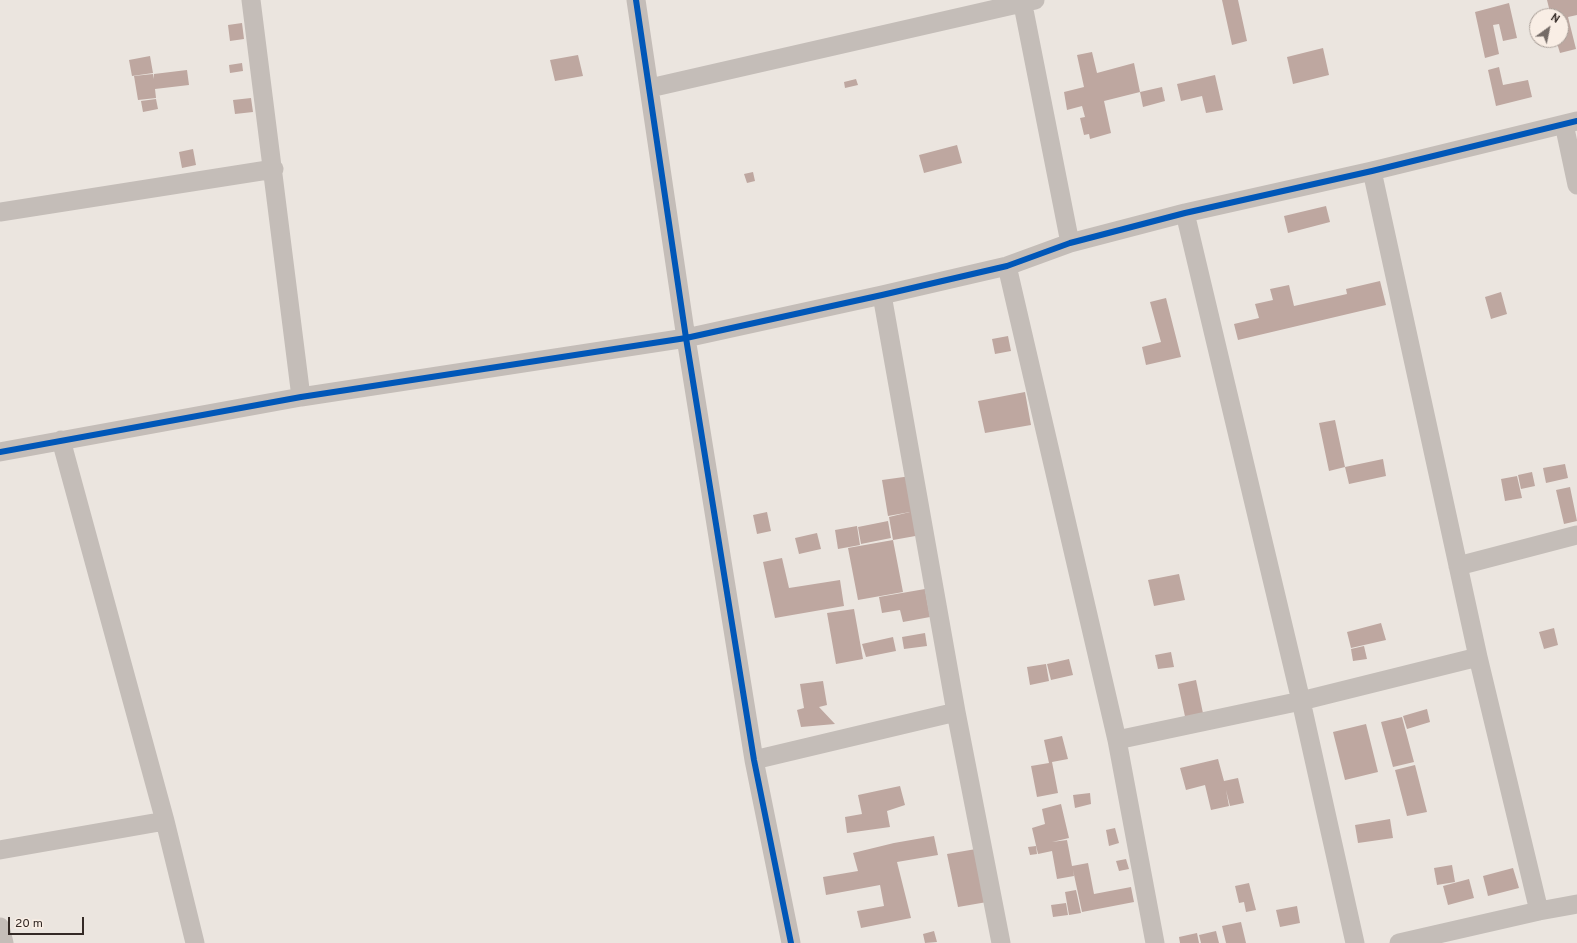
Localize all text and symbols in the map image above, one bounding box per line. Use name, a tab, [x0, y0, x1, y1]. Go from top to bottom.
north arrow	[1529, 8, 1569, 48]
text: N	[1548, 11, 1562, 27]
scale bar	[10, 909, 86, 935]
text: 20 m	[15, 916, 43, 932]

